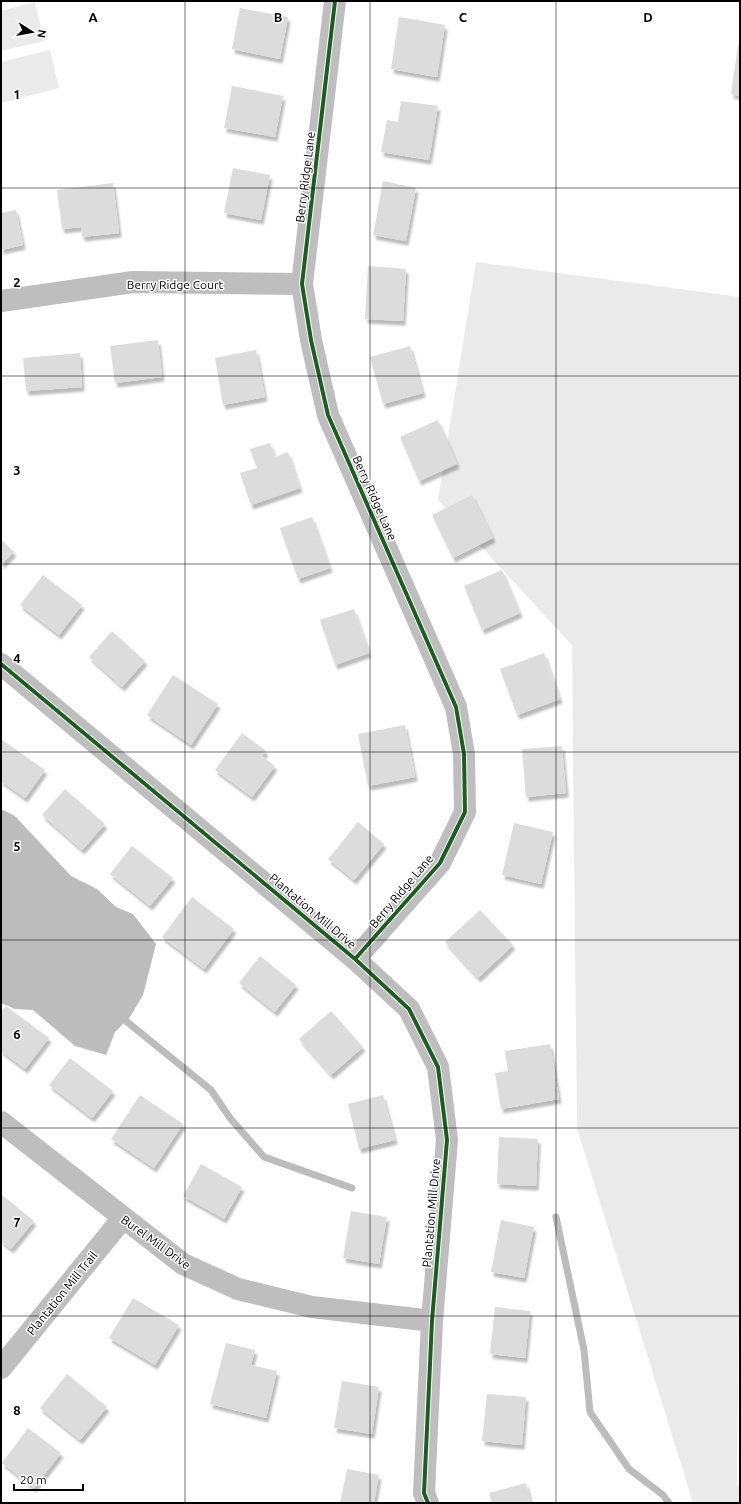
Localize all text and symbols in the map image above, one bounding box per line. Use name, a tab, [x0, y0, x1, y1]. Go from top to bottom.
text: A	[88, 10, 98, 24]
text: B	[274, 10, 283, 24]
text: C	[459, 10, 468, 24]
text: D	[643, 10, 653, 24]
north arrow	[12, 12, 52, 52]
text: N	[35, 29, 48, 39]
text: 1	[13, 87, 21, 101]
street label: Berry Ridge Lane	[293, 131, 317, 223]
text: 2	[13, 275, 21, 289]
street label: Berry Ridge Court	[127, 278, 223, 291]
street label: Berry Ridge Lane	[350, 454, 400, 542]
text: 3	[13, 463, 21, 477]
text: 4	[13, 651, 21, 665]
text: 5	[13, 839, 21, 853]
street label: Berry Ridge Lane	[367, 852, 435, 930]
street label: Plantation Mill Drive	[267, 871, 359, 951]
text: 6	[13, 1027, 21, 1041]
street label: Plantation Mill Drive	[420, 1158, 442, 1268]
street label: Burel Mill Drive	[119, 1213, 193, 1271]
text: 7	[13, 1215, 21, 1229]
street label: Plantation Mill Trail	[24, 1249, 100, 1337]
text: 8	[13, 1403, 21, 1417]
scale bar	[14, 1466, 83, 1492]
text: 20 m	[20, 1473, 47, 1486]

